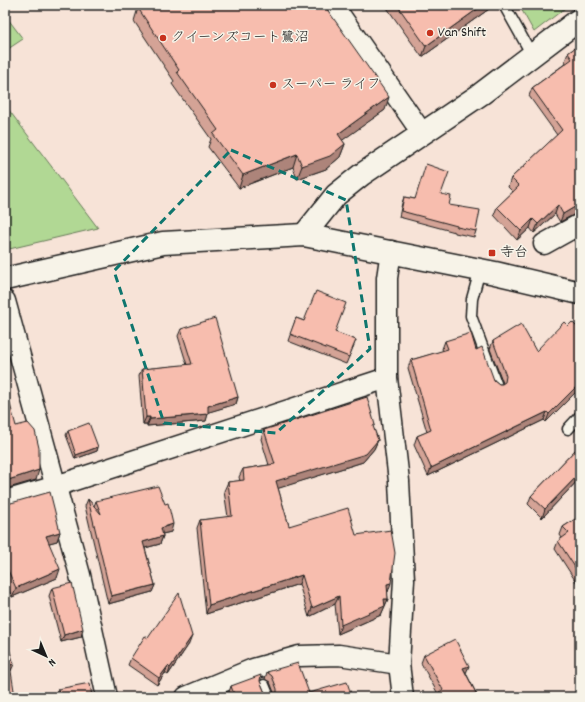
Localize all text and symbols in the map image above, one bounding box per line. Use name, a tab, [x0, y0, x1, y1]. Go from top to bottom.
place label: Van Shift	[438, 23, 486, 43]
place label: クイーンズコート鷺沼	[171, 28, 309, 48]
marker: Van Shift	[425, 28, 435, 38]
marker: クイーンズコート鷺沼	[158, 33, 168, 43]
place label: スーパー ライフ	[281, 75, 381, 95]
marker: スーパー ライフ	[268, 80, 278, 90]
place label: 寺台	[500, 243, 528, 263]
marker: 寺台	[487, 248, 497, 258]
north arrow	[26, 636, 66, 676]
text: N	[44, 654, 59, 670]

